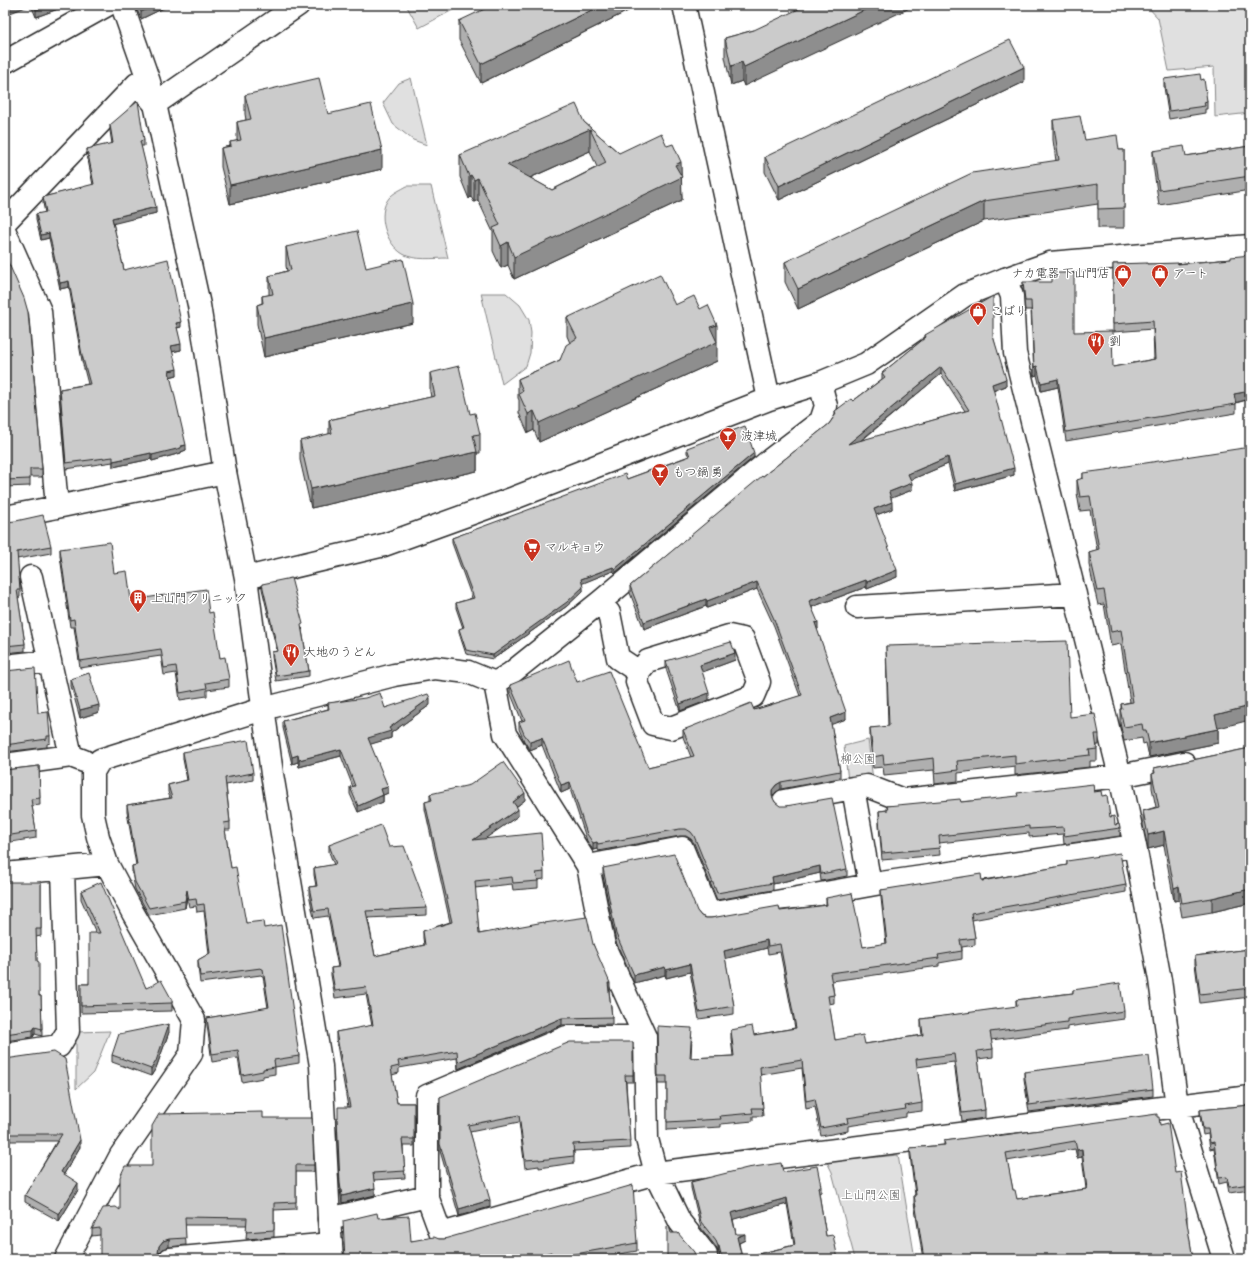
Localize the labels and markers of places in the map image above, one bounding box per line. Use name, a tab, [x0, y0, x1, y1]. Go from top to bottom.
shop icon: ナカ電器 下山門店	[1113, 263, 1133, 288]
shop icon: アート	[1150, 263, 1170, 288]
place label: ナカ電器 下山門店	[1011, 266, 1110, 281]
place label: アート	[1173, 266, 1209, 281]
shop icon: こばり	[968, 301, 988, 326]
place label: こばり	[991, 304, 1027, 319]
restaurant icon: 劉	[1086, 331, 1106, 356]
place label: 劉	[1109, 334, 1121, 349]
bar icon: 波津城	[718, 426, 738, 451]
place label: 波津城	[741, 429, 777, 444]
bar icon: もつ鍋 勇	[650, 462, 670, 487]
place label: もつ鍋 勇	[673, 465, 723, 480]
supermarket icon: マルキョウ	[522, 537, 542, 562]
place label: マルキョウ	[545, 540, 605, 555]
building icon: 上山門クリニック	[128, 588, 148, 613]
place label: 上山門クリニック	[151, 591, 247, 606]
restaurant icon: 大地のうどん	[281, 642, 301, 667]
place label: 大地のうどん	[304, 645, 376, 660]

